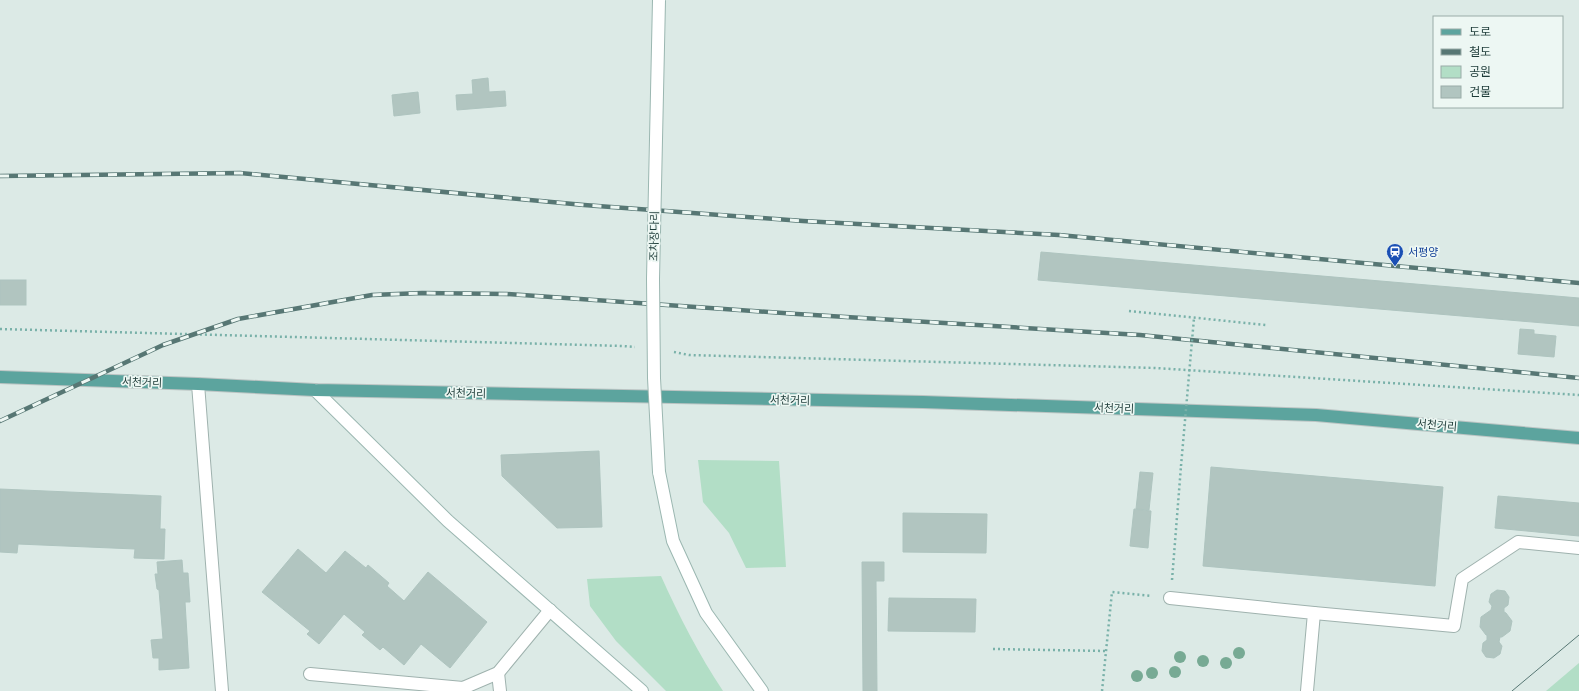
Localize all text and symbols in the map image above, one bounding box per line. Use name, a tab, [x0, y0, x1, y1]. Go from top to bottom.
legend	[1433, 16, 1563, 108]
text: 도로	[1469, 25, 1491, 39]
text: 철도	[1469, 45, 1491, 59]
text: 공원	[1469, 65, 1491, 79]
text: 건물	[1469, 85, 1491, 99]
street label: 조차장다리	[648, 211, 661, 261]
station icon: 서평양	[1385, 242, 1405, 267]
place label: 서평양	[1408, 246, 1438, 259]
street label: 서천거리	[122, 375, 162, 390]
street label: 서천거리	[446, 387, 486, 400]
street label: 서천거리	[770, 394, 810, 407]
street label: 서천거리	[1094, 401, 1134, 416]
street label: 서천거리	[1416, 417, 1458, 434]

